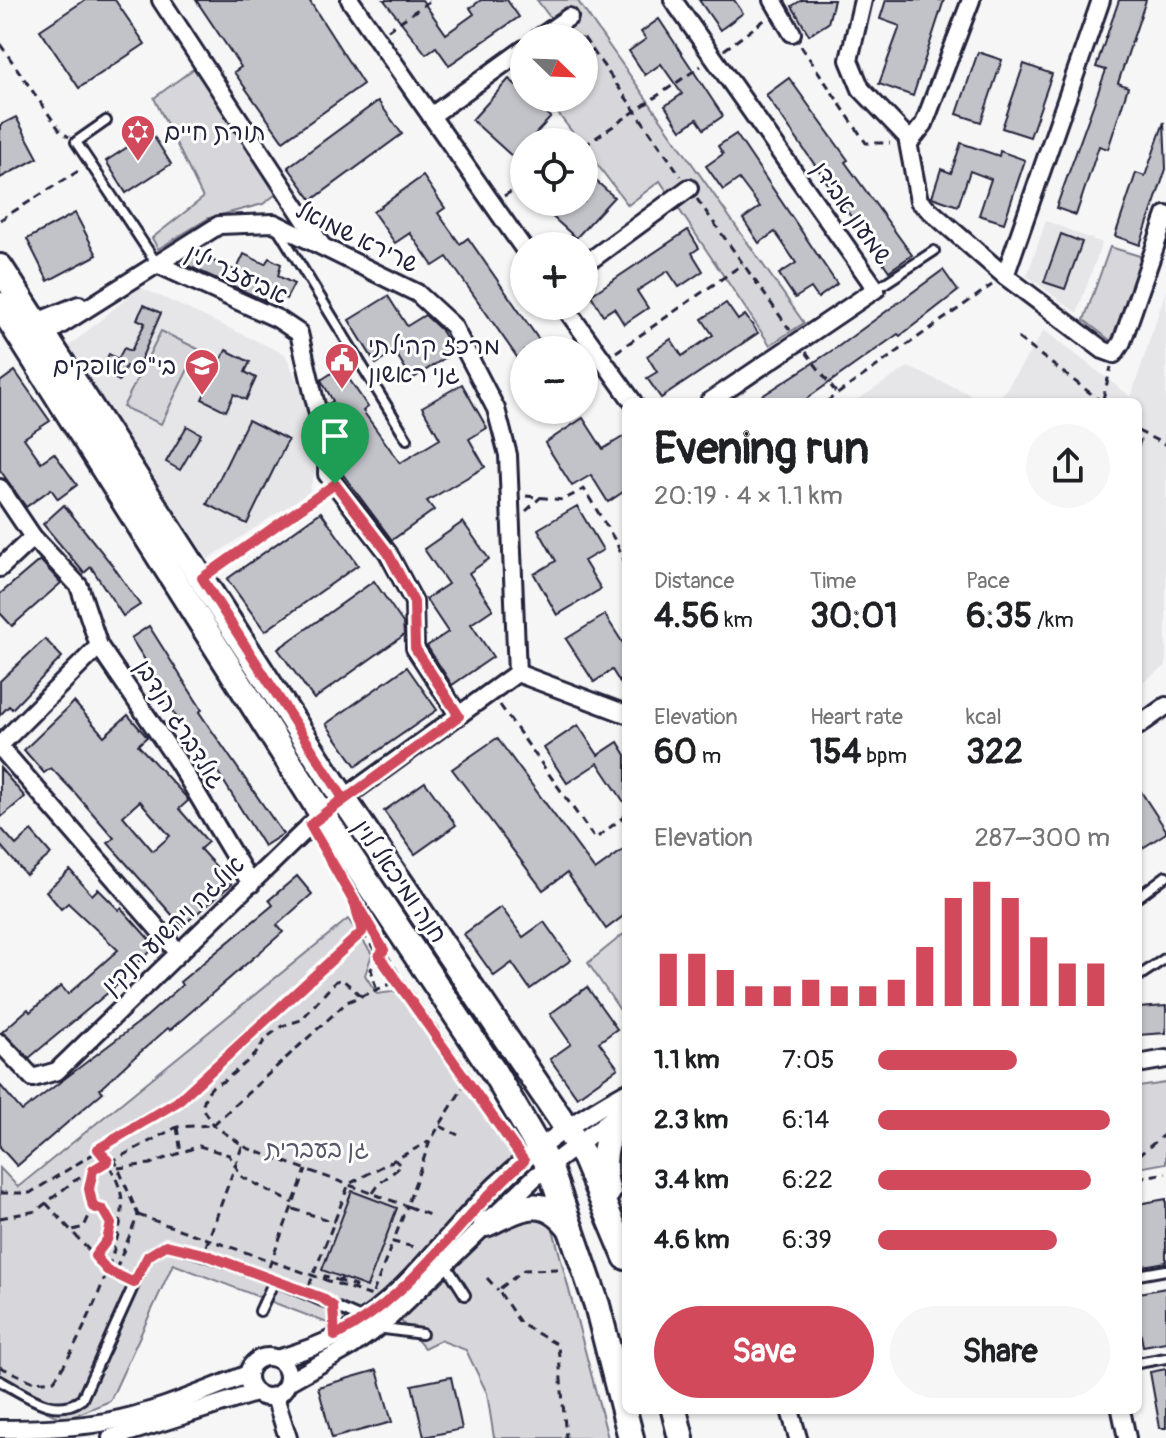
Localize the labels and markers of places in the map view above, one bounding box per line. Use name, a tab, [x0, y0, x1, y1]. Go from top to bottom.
synagogue icon: תורת חיים	[119, 113, 157, 163]
place label: תורת חיים	[164, 118, 266, 147]
place label: מרכז קהילתי גני ראשון	[368, 332, 500, 389]
public building icon: מרכז קהילתי גני ראשון	[323, 341, 361, 391]
school or university icon: בי"ס אופקים	[183, 347, 221, 397]
place label: בי"ס אופקים	[53, 352, 176, 381]
pin	[301, 402, 369, 484]

